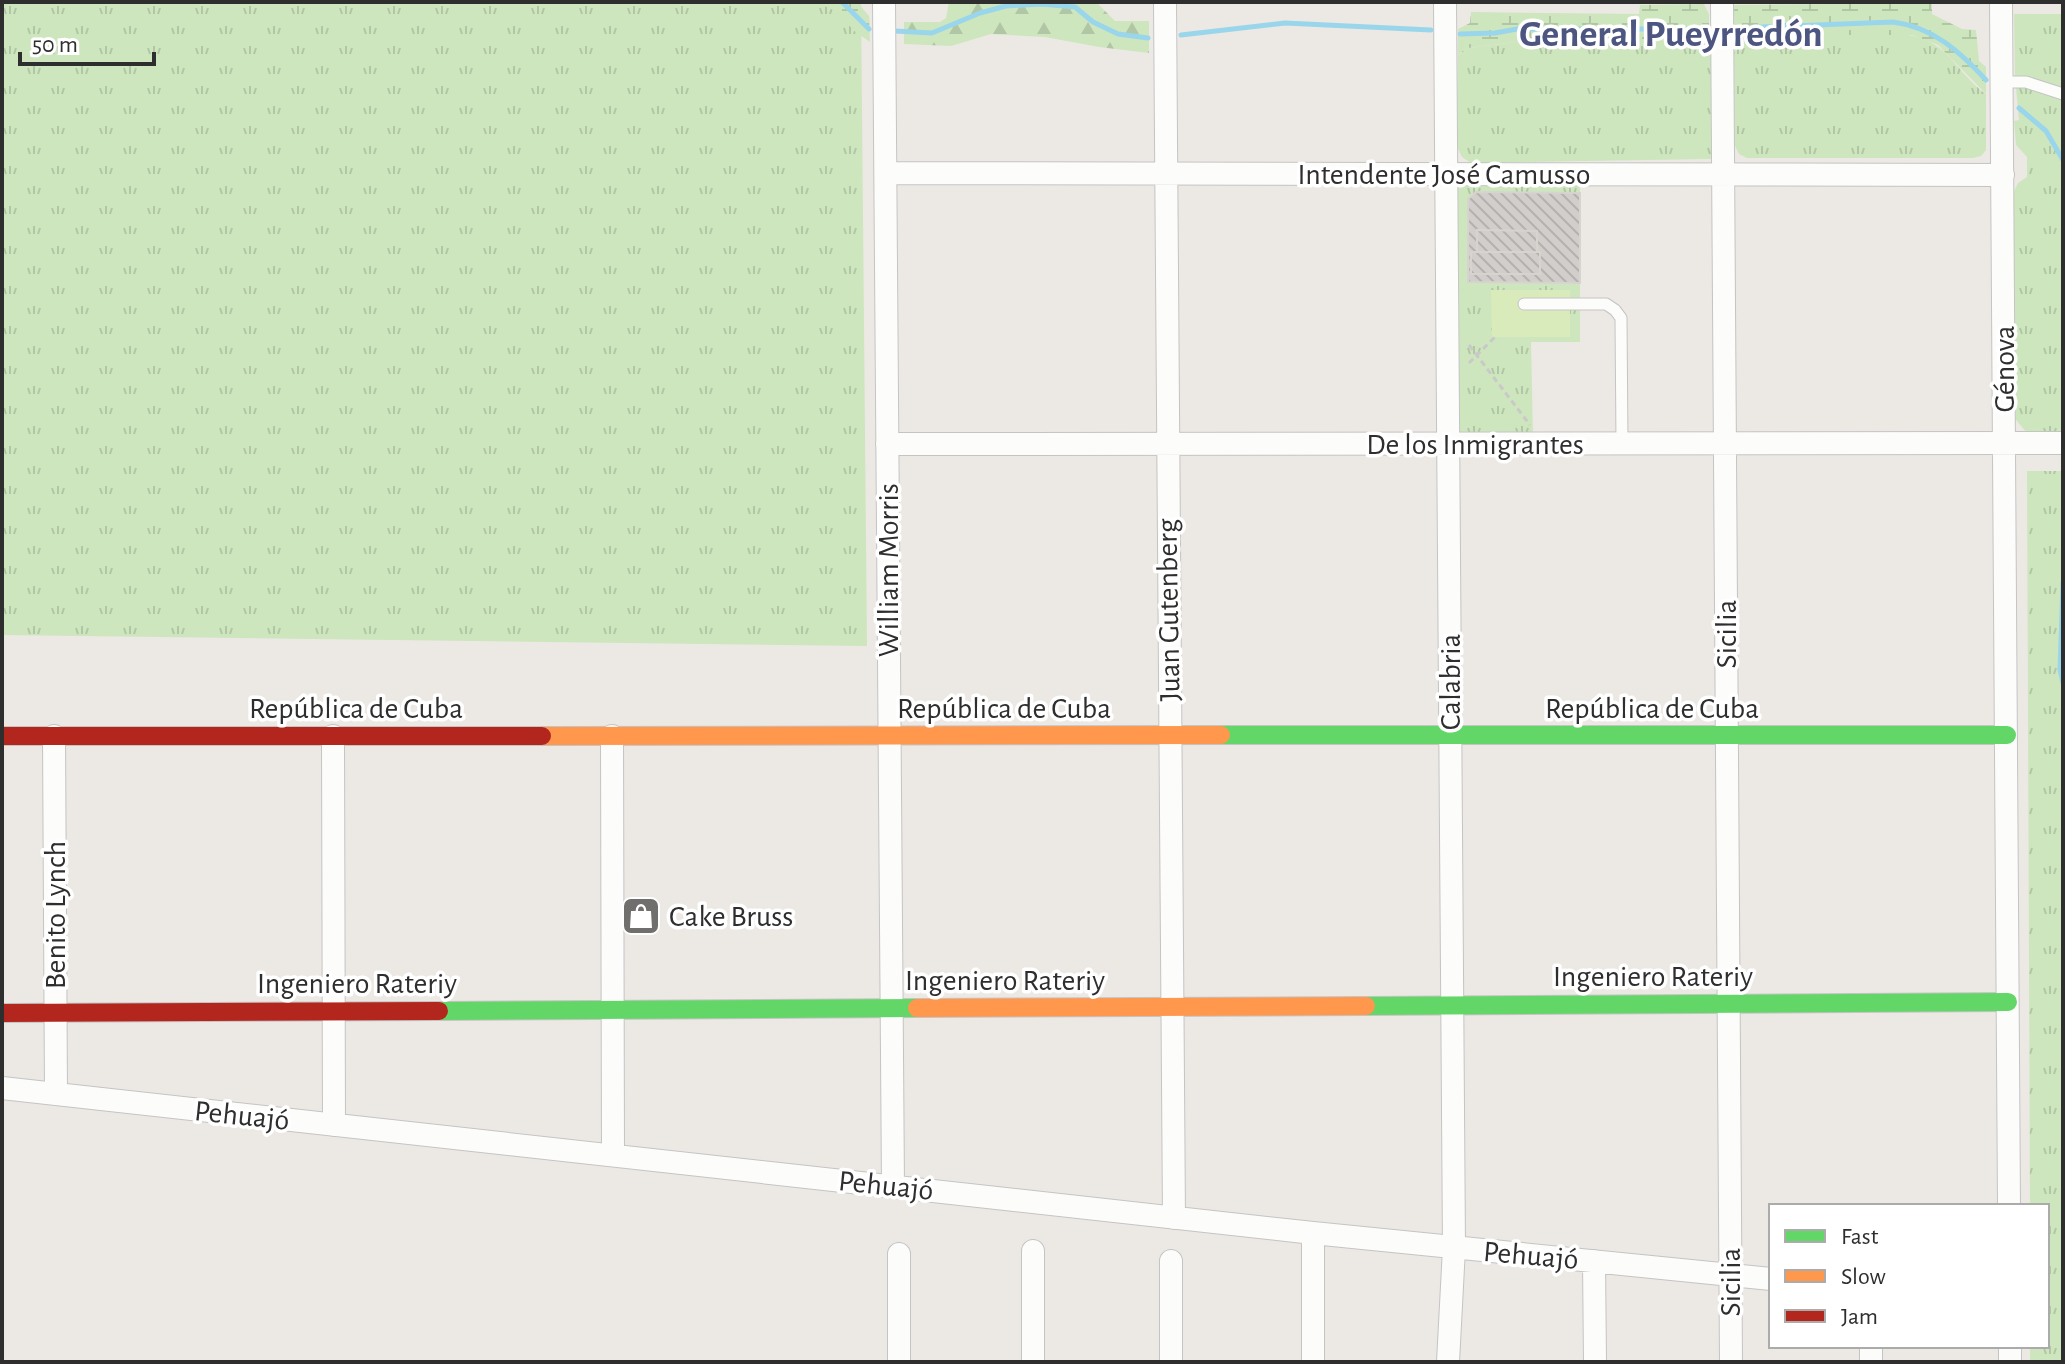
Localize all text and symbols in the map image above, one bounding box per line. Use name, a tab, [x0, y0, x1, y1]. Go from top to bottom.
scale bar	[20, 16, 154, 66]
district label: General Pueyrredón	[1519, 16, 1823, 54]
text: 50 m	[32, 33, 78, 57]
street label: Intendente José Camusso	[1297, 160, 1591, 190]
street label: Génova	[1990, 325, 2020, 413]
street label: De los Inmigrantes	[1366, 430, 1584, 460]
street label: William Morris	[874, 483, 904, 657]
street label: Juan Gutenberg	[1152, 518, 1186, 702]
street label: Sicilia	[1712, 600, 1742, 668]
street label: Calabria	[1436, 634, 1466, 730]
street label: República de Cuba	[249, 694, 463, 724]
street label: República de Cuba	[897, 694, 1111, 724]
street label: República de Cuba	[1545, 694, 1759, 724]
street label: Benito Lynch	[41, 841, 71, 989]
shop icon: Cake Bruss	[620, 895, 662, 937]
place label: Cake Bruss	[669, 902, 793, 932]
street label: Ingeniero Rateriy	[1553, 962, 1753, 992]
street label: Ingeniero Rateriy	[905, 966, 1105, 996]
street label: Ingeniero Rateriy	[257, 969, 457, 999]
street label: Pehuajó	[193, 1096, 291, 1136]
street label: Pehuajó	[837, 1166, 935, 1206]
legend	[1769, 1204, 2049, 1348]
text: Fast	[1841, 1225, 1879, 1249]
street label: Pehuajó	[1482, 1237, 1580, 1275]
street label: Sicilia	[1716, 1248, 1746, 1316]
text: Slow	[1841, 1265, 1886, 1289]
text: Jam	[1841, 1305, 1878, 1329]

